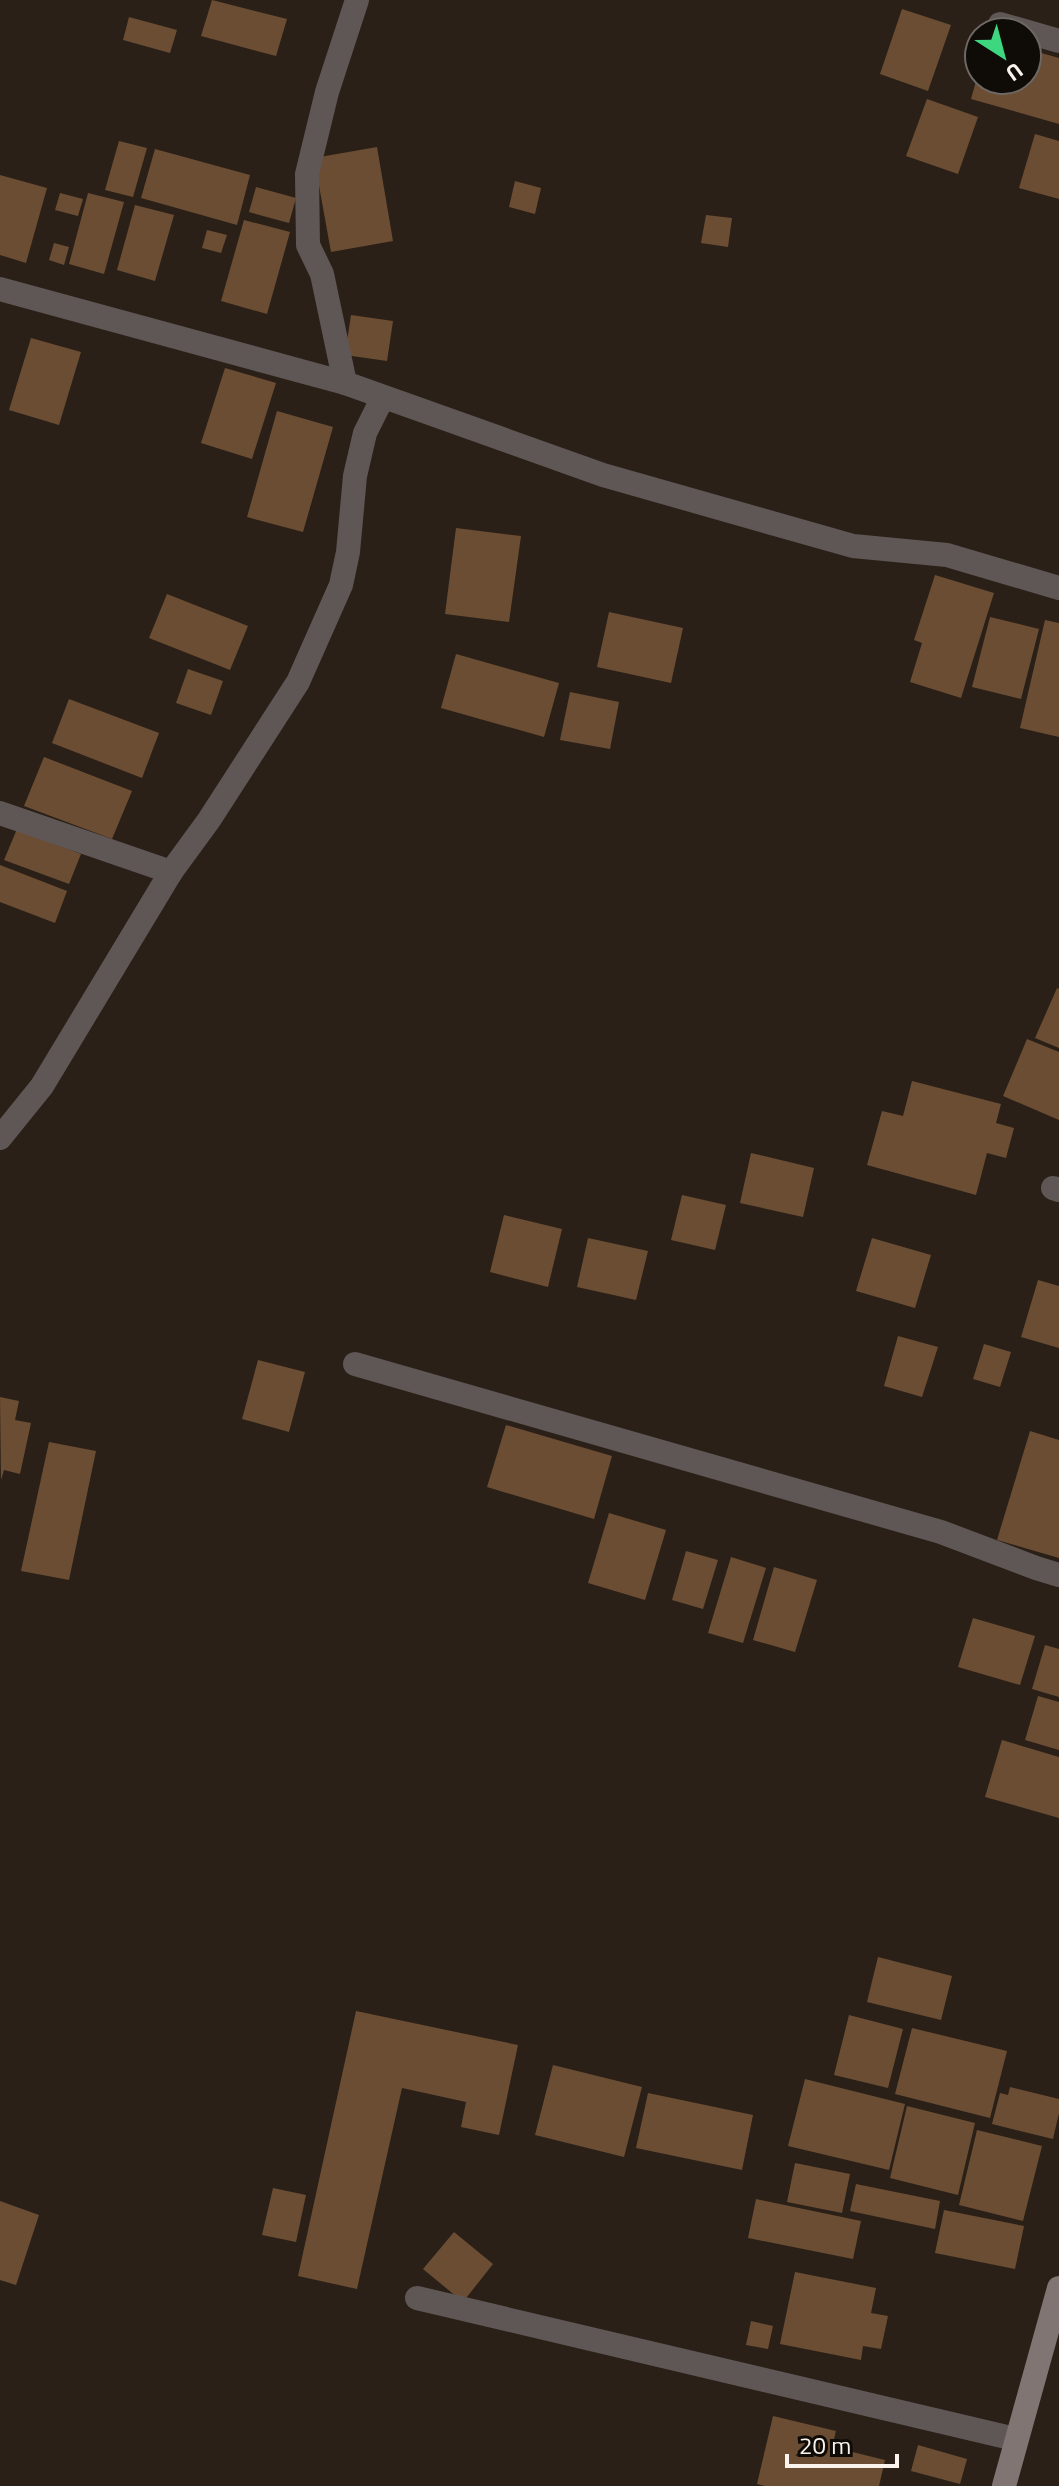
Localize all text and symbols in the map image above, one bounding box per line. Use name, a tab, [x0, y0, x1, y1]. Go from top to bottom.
north arrow	[963, 16, 1043, 96]
text: U	[999, 54, 1031, 90]
scale bar	[787, 2418, 897, 2468]
text: 20 m	[799, 2427, 851, 2463]

